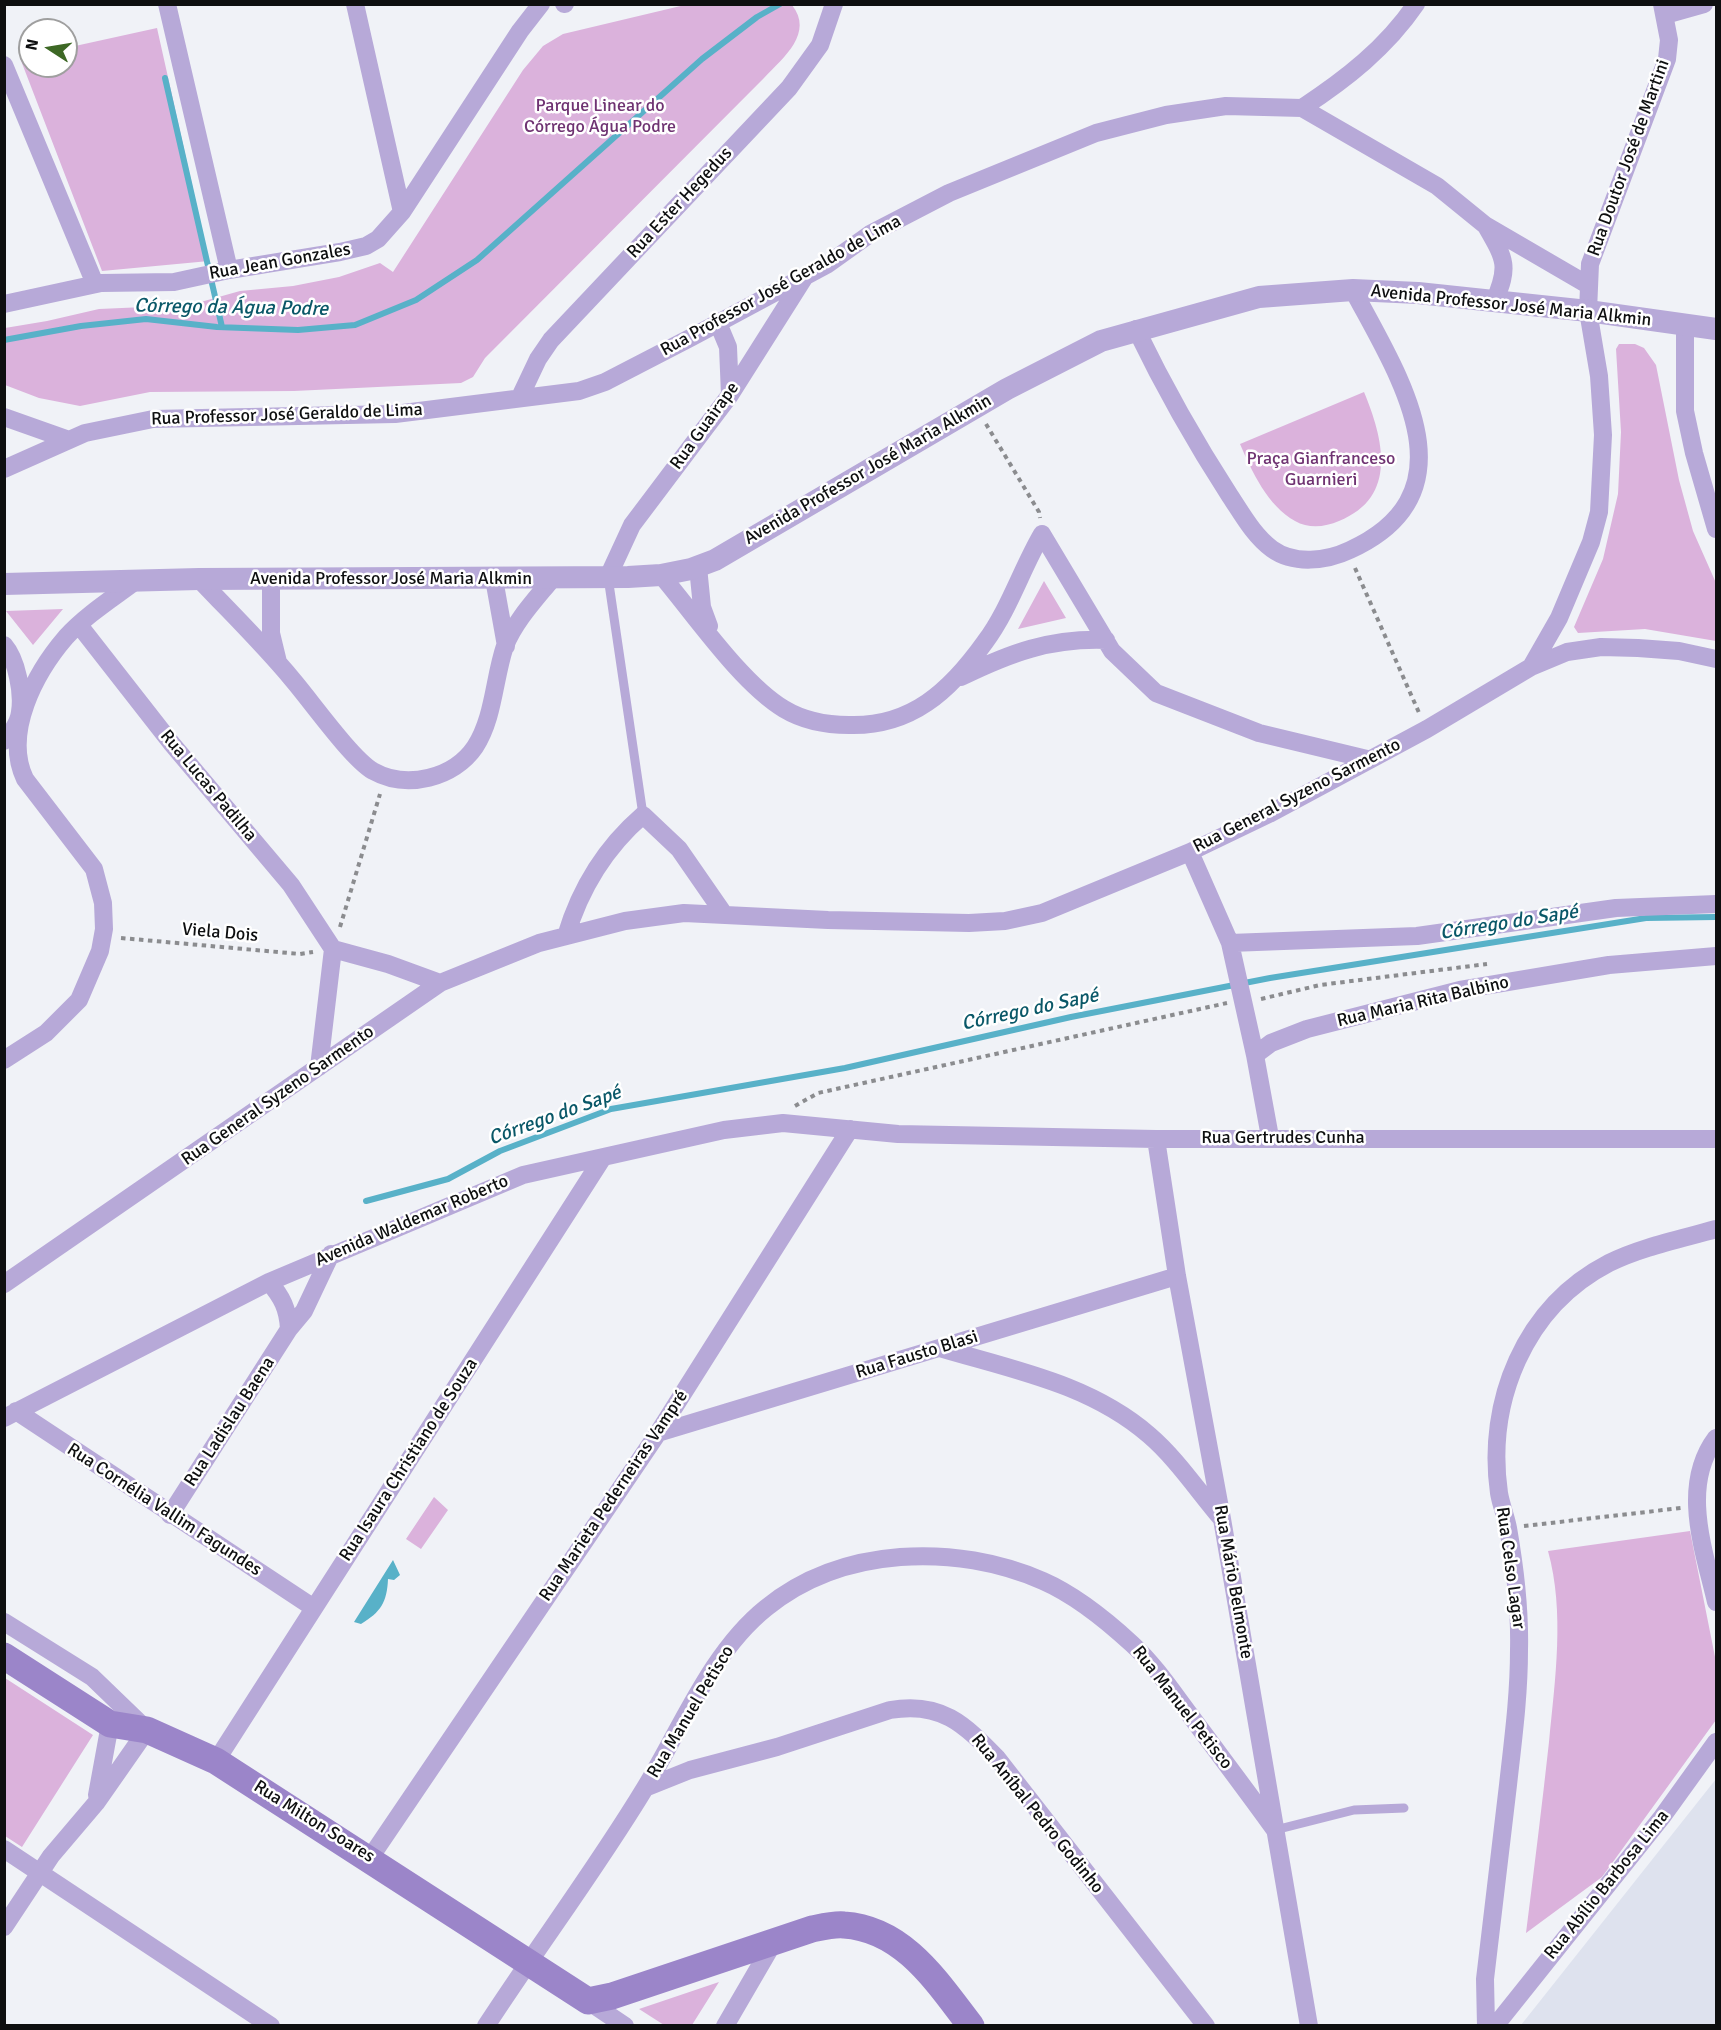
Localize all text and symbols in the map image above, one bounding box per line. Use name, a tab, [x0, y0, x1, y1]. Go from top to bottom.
north arrow	[18, 18, 78, 78]
text: N	[21, 37, 43, 52]
street label: Rua Doutor José de Martini	[1583, 57, 1675, 259]
park label: Parque Linear do Córrego Água Podre	[524, 95, 676, 138]
street label: Rua Ester Hegedus	[623, 143, 737, 263]
street label: Rua Professor José Geraldo de Lima	[657, 211, 905, 361]
street label: Rua Jean Gonzales	[208, 239, 352, 285]
street label: Avenida Professor José Maria Alkmin	[1370, 281, 1652, 331]
water label: Córrego da Água Podre	[134, 294, 328, 322]
street label: Rua Guairape	[666, 378, 744, 474]
street label: Avenida Professor José Maria Alkmin	[740, 390, 996, 550]
street label: Rua Professor José Geraldo de Lima	[151, 399, 423, 431]
park label: Praça Gianfranceso Guarnieri	[1247, 448, 1395, 490]
street label: Avenida Professor José Maria Alkmin	[250, 568, 532, 590]
street label: Rua Lucas Padilha	[155, 726, 261, 846]
street label: Rua General Syzeno Sarmento	[1190, 734, 1404, 858]
water label: Córrego do Sapé	[1438, 900, 1580, 946]
street label: Viela Dois	[181, 919, 259, 947]
street label: Rua Maria Rita Balbino	[1335, 972, 1511, 1032]
water label: Córrego do Sapé	[959, 984, 1101, 1036]
street label: Rua General Syzeno Sarmento	[178, 1021, 378, 1171]
water label: Córrego do Sapé	[485, 1081, 625, 1151]
street label: Rua Gertrudes Cunha	[1201, 1127, 1365, 1149]
street label: Avenida Waldemar Roberto	[312, 1171, 512, 1271]
street label: Rua Fausto Blasi	[853, 1326, 981, 1384]
street label: Rua Ladislau Baena	[180, 1353, 280, 1491]
street label: Rua Isaura Christiano de Souza	[335, 1354, 483, 1566]
street label: Rua Marieta Pederneiras Vampré	[535, 1386, 693, 1606]
street label: Rua Cornélia Vallim Fagundes	[63, 1439, 265, 1581]
street label: Rua Mário Belmonte	[1209, 1503, 1257, 1661]
street label: Rua Celso Lagar	[1491, 1506, 1529, 1630]
street label: Rua Manuel Petisco	[643, 1642, 739, 1782]
street label: Rua Manuel Petisco	[1127, 1642, 1237, 1774]
street label: Rua Aníbal Pedro Godinho	[966, 1730, 1108, 1898]
street label: Rua Milton Soares	[249, 1776, 379, 1868]
street label: Rua Abílio Barbosa Lima	[1540, 1806, 1674, 1964]

